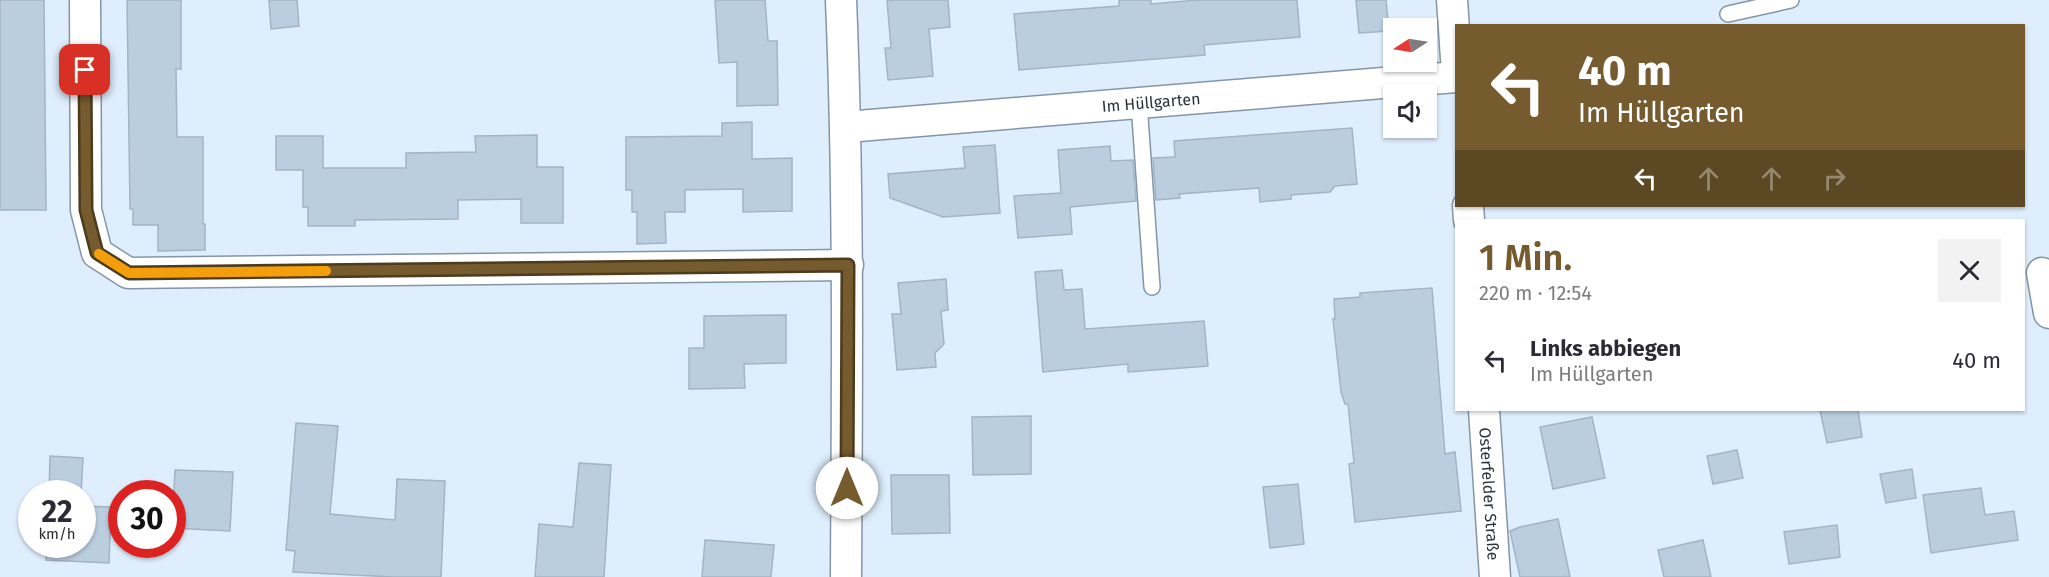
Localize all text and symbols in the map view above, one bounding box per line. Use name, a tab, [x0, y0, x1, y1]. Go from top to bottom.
north arrow	[1383, 18, 1437, 72]
map controls	[1383, 18, 1437, 138]
pin	[59, 44, 110, 95]
text: 40 m	[1578, 46, 1672, 96]
icon: left	[1479, 48, 1557, 126]
icon: arrive	[68, 53, 101, 86]
button: sound	[1383, 84, 1437, 138]
street label: Im Hüllgarten	[1101, 88, 1201, 116]
text: Im Hüllgarten	[1578, 97, 1745, 129]
icon: left	[1629, 162, 1662, 195]
icon: ahead	[1692, 162, 1725, 195]
icon: ahead	[1755, 162, 1788, 195]
icon: right	[1818, 162, 1851, 195]
text: 1 Min.	[1479, 236, 1572, 280]
button: close	[1938, 239, 2001, 302]
text: 220 m · 12:54	[1479, 281, 1592, 305]
text: Links abbiegen	[1530, 335, 1681, 362]
icon: left	[1479, 344, 1512, 377]
text: 40 m	[1952, 347, 2001, 374]
text: Im Hüllgarten	[1530, 362, 1653, 386]
street label: Osterfelder Straße	[1476, 427, 1503, 561]
position arrow	[815, 456, 879, 520]
speed limit sign: 30	[108, 480, 186, 558]
text: 22	[41, 494, 73, 530]
text: km/h	[38, 525, 76, 543]

